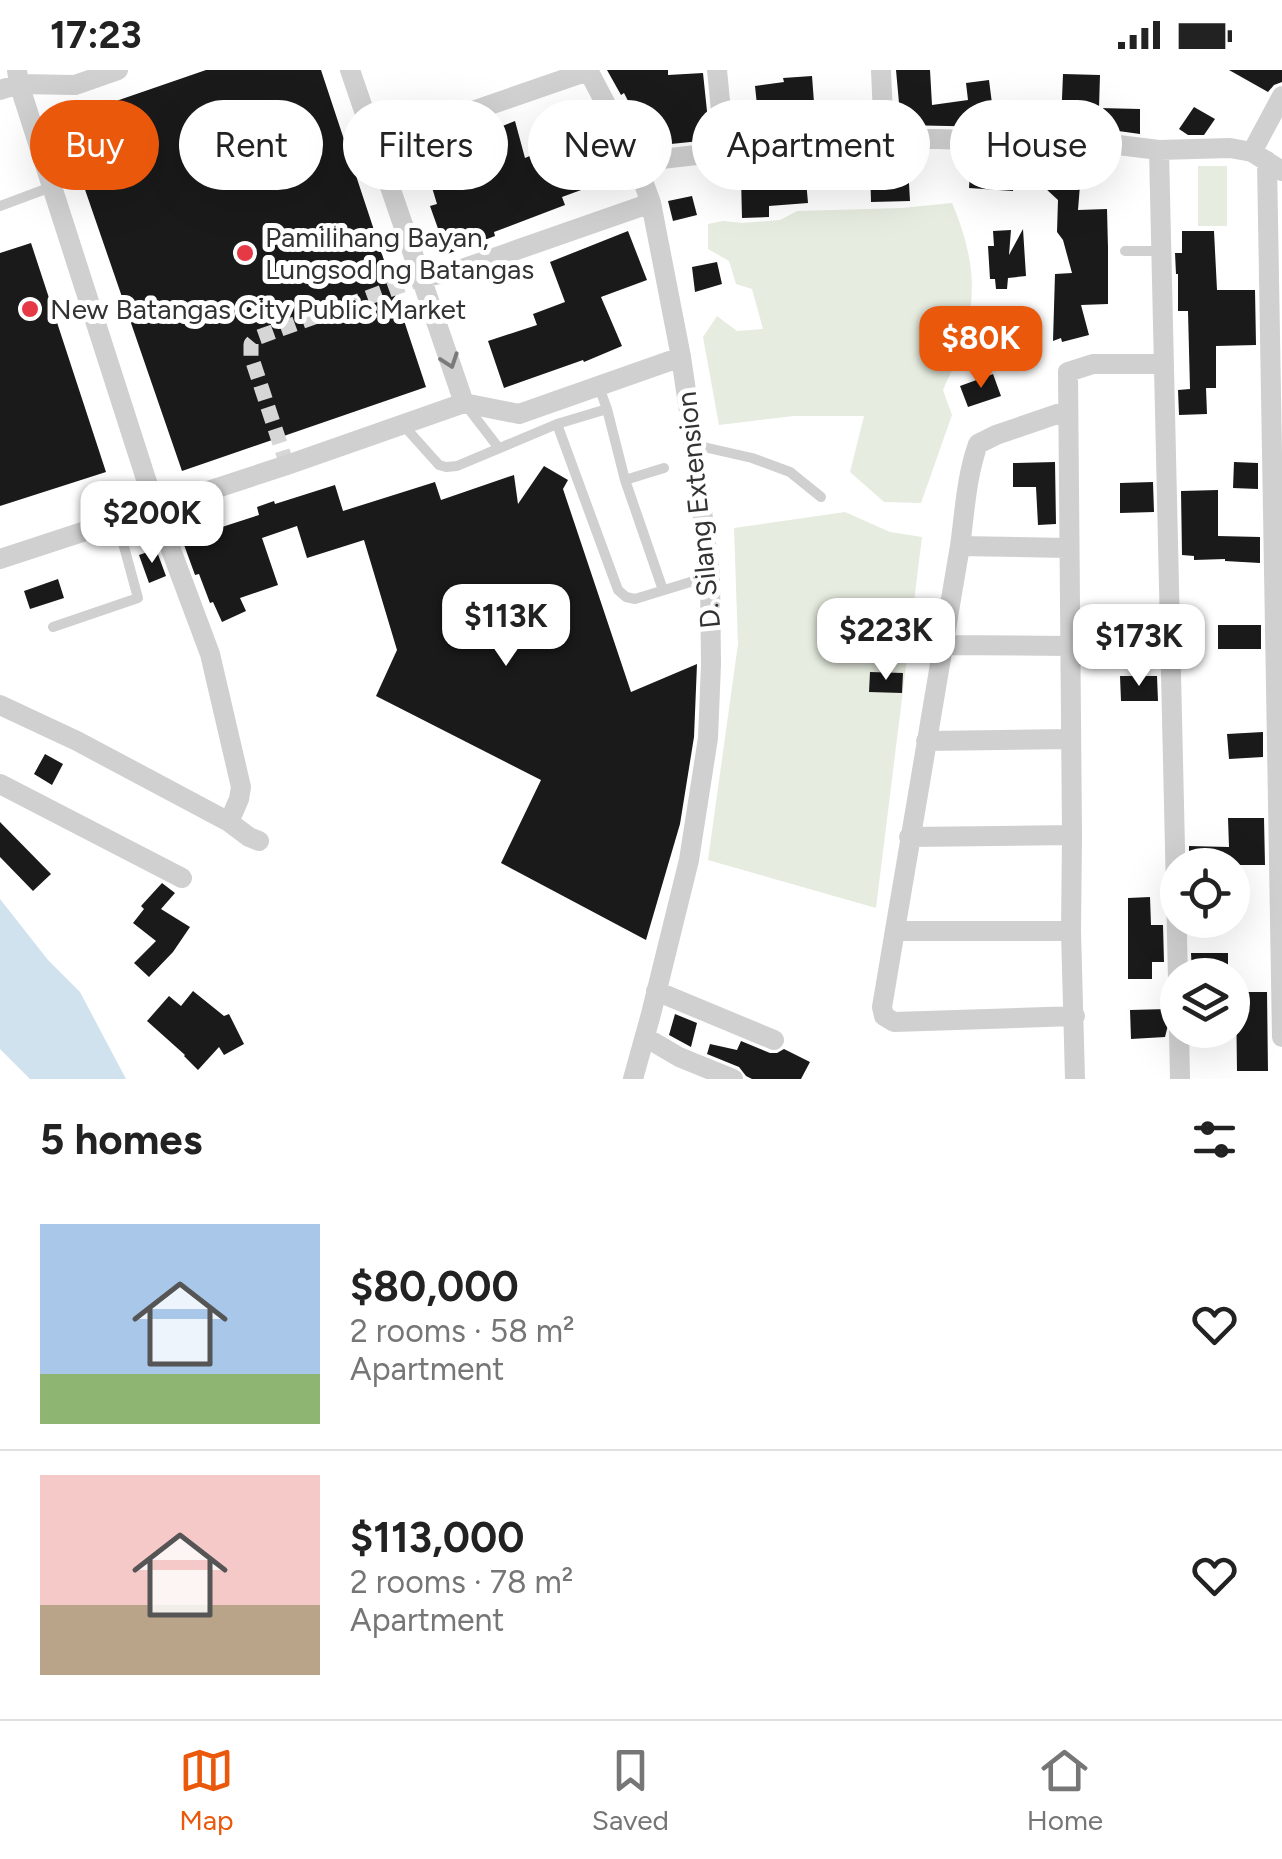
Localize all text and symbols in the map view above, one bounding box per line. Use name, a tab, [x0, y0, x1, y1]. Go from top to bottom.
text: 17:23	[50, 12, 142, 58]
chip: Buy	[30, 100, 159, 190]
chip: Rent	[179, 100, 323, 190]
chip: Filters	[343, 100, 508, 190]
chip: New	[528, 100, 672, 190]
chip: Apartment	[692, 100, 930, 190]
chip: House	[950, 100, 1122, 190]
place label: Pamilihang Bayan, Lungsod ng Batangas	[265, 220, 534, 286]
marker: Pamilihang Bayan, Lungsod ng Batangas	[234, 242, 256, 264]
place label: New Batangas City Public Market	[50, 292, 466, 326]
marker: New Batangas City Public Market	[19, 298, 41, 320]
pin: $80K	[922, 306, 1040, 391]
text: $80K	[941, 319, 1021, 357]
one-way arrow	[438, 351, 459, 369]
street label: D. Silang Extension	[669, 390, 727, 630]
pin: $200K	[82, 481, 222, 566]
text: $200K	[102, 494, 202, 532]
pin: $113K	[436, 584, 576, 669]
text: $113K	[464, 597, 548, 635]
pin: $223K	[816, 598, 956, 683]
pin: $173K	[1069, 604, 1209, 689]
text: $223K	[839, 611, 933, 649]
text: $173K	[1095, 617, 1183, 655]
map controls	[1160, 848, 1250, 1048]
button: locate	[1160, 848, 1250, 938]
button: layers	[1160, 958, 1250, 1048]
icon: filters	[1187, 1112, 1242, 1167]
text: 5 homes	[40, 1114, 202, 1165]
text: $80,000	[350, 1261, 519, 1312]
icon: home	[120, 1264, 240, 1384]
icon: heart	[1187, 1297, 1242, 1352]
text: 2 rooms · 58 m²	[350, 1312, 575, 1350]
text: Apartment	[350, 1350, 504, 1388]
text: $113,000	[350, 1512, 525, 1563]
icon: home	[120, 1515, 240, 1635]
icon: heart	[1187, 1548, 1242, 1603]
text: 2 rooms · 78 m²	[350, 1563, 573, 1601]
text: Apartment	[350, 1601, 504, 1639]
tab: Map	[179, 1743, 234, 1837]
tab: Saved	[592, 1743, 669, 1837]
tab: Home	[1027, 1743, 1103, 1837]

